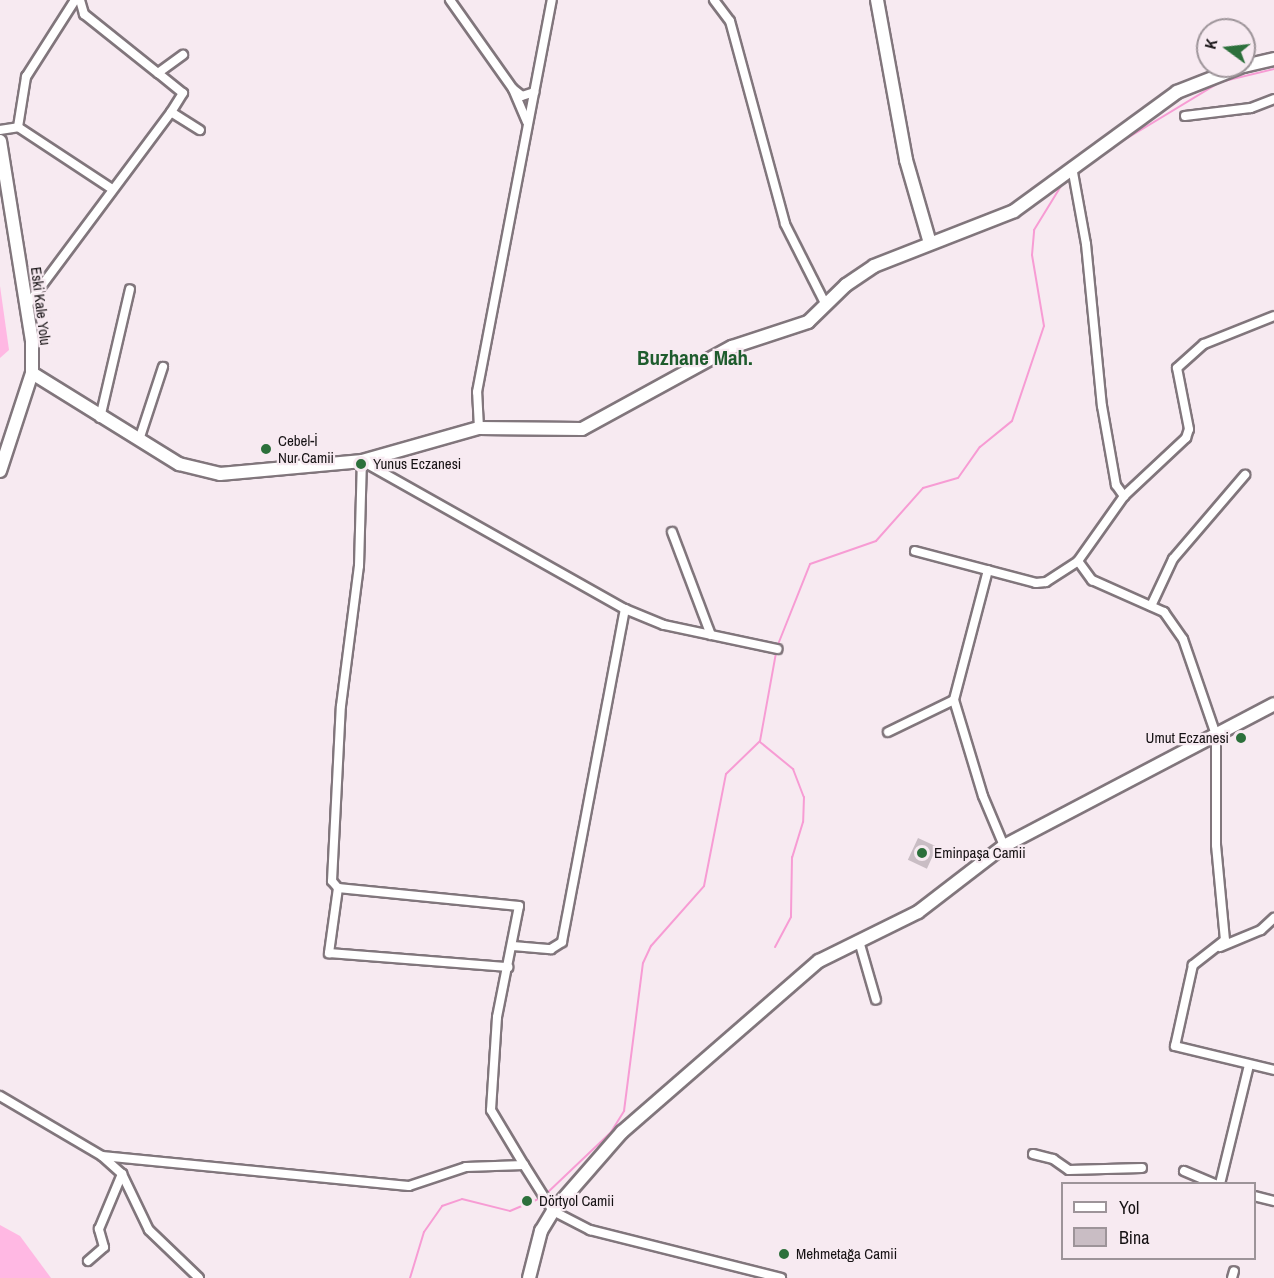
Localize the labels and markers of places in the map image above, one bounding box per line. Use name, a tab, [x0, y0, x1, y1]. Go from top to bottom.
place label: Cebel-İ Nur Camii	[278, 431, 334, 466]
marker: Cebel-İ Nur Camii	[259, 442, 273, 456]
place label: Yunus Eczanesi	[373, 455, 461, 473]
marker: Yunus Eczanesi	[354, 457, 368, 471]
place label: Umut Eczanesi	[1146, 729, 1229, 747]
marker: Umut Eczanesi	[1234, 731, 1248, 745]
place label: Eminpaşa Camii	[934, 844, 1026, 862]
marker: Eminpaşa Camii	[915, 846, 929, 860]
place label: Dörtyol Camii	[539, 1192, 614, 1210]
marker: Dörtyol Camii	[520, 1194, 534, 1208]
place label: Mehmetağa Camii	[796, 1245, 897, 1263]
marker: Mehmetağa Camii	[777, 1247, 791, 1261]

